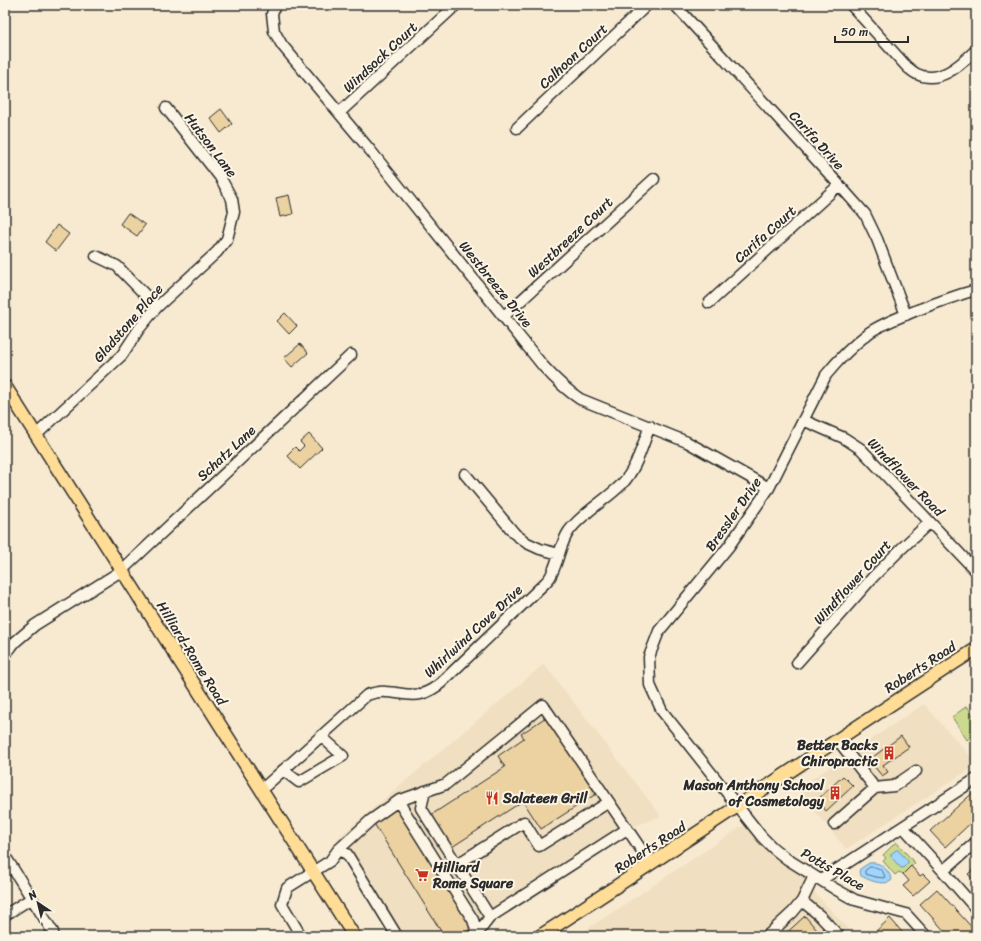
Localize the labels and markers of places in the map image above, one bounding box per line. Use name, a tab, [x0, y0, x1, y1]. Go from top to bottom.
place label: Better Backs Chiropractic	[797, 733, 879, 774]
building icon: Better Backs Chiropractic	[881, 745, 897, 761]
place label: Mason Anthony School of Cosmetology	[683, 773, 825, 814]
building icon: Mason Anthony School of Cosmetology	[827, 785, 843, 801]
place label: Salateen Grill	[502, 786, 588, 811]
restaurant icon: Salateen Grill	[484, 790, 500, 806]
place label: Hilliard Rome Square	[432, 855, 514, 896]
supermarket icon: Hilliard Rome Square	[414, 867, 430, 883]

